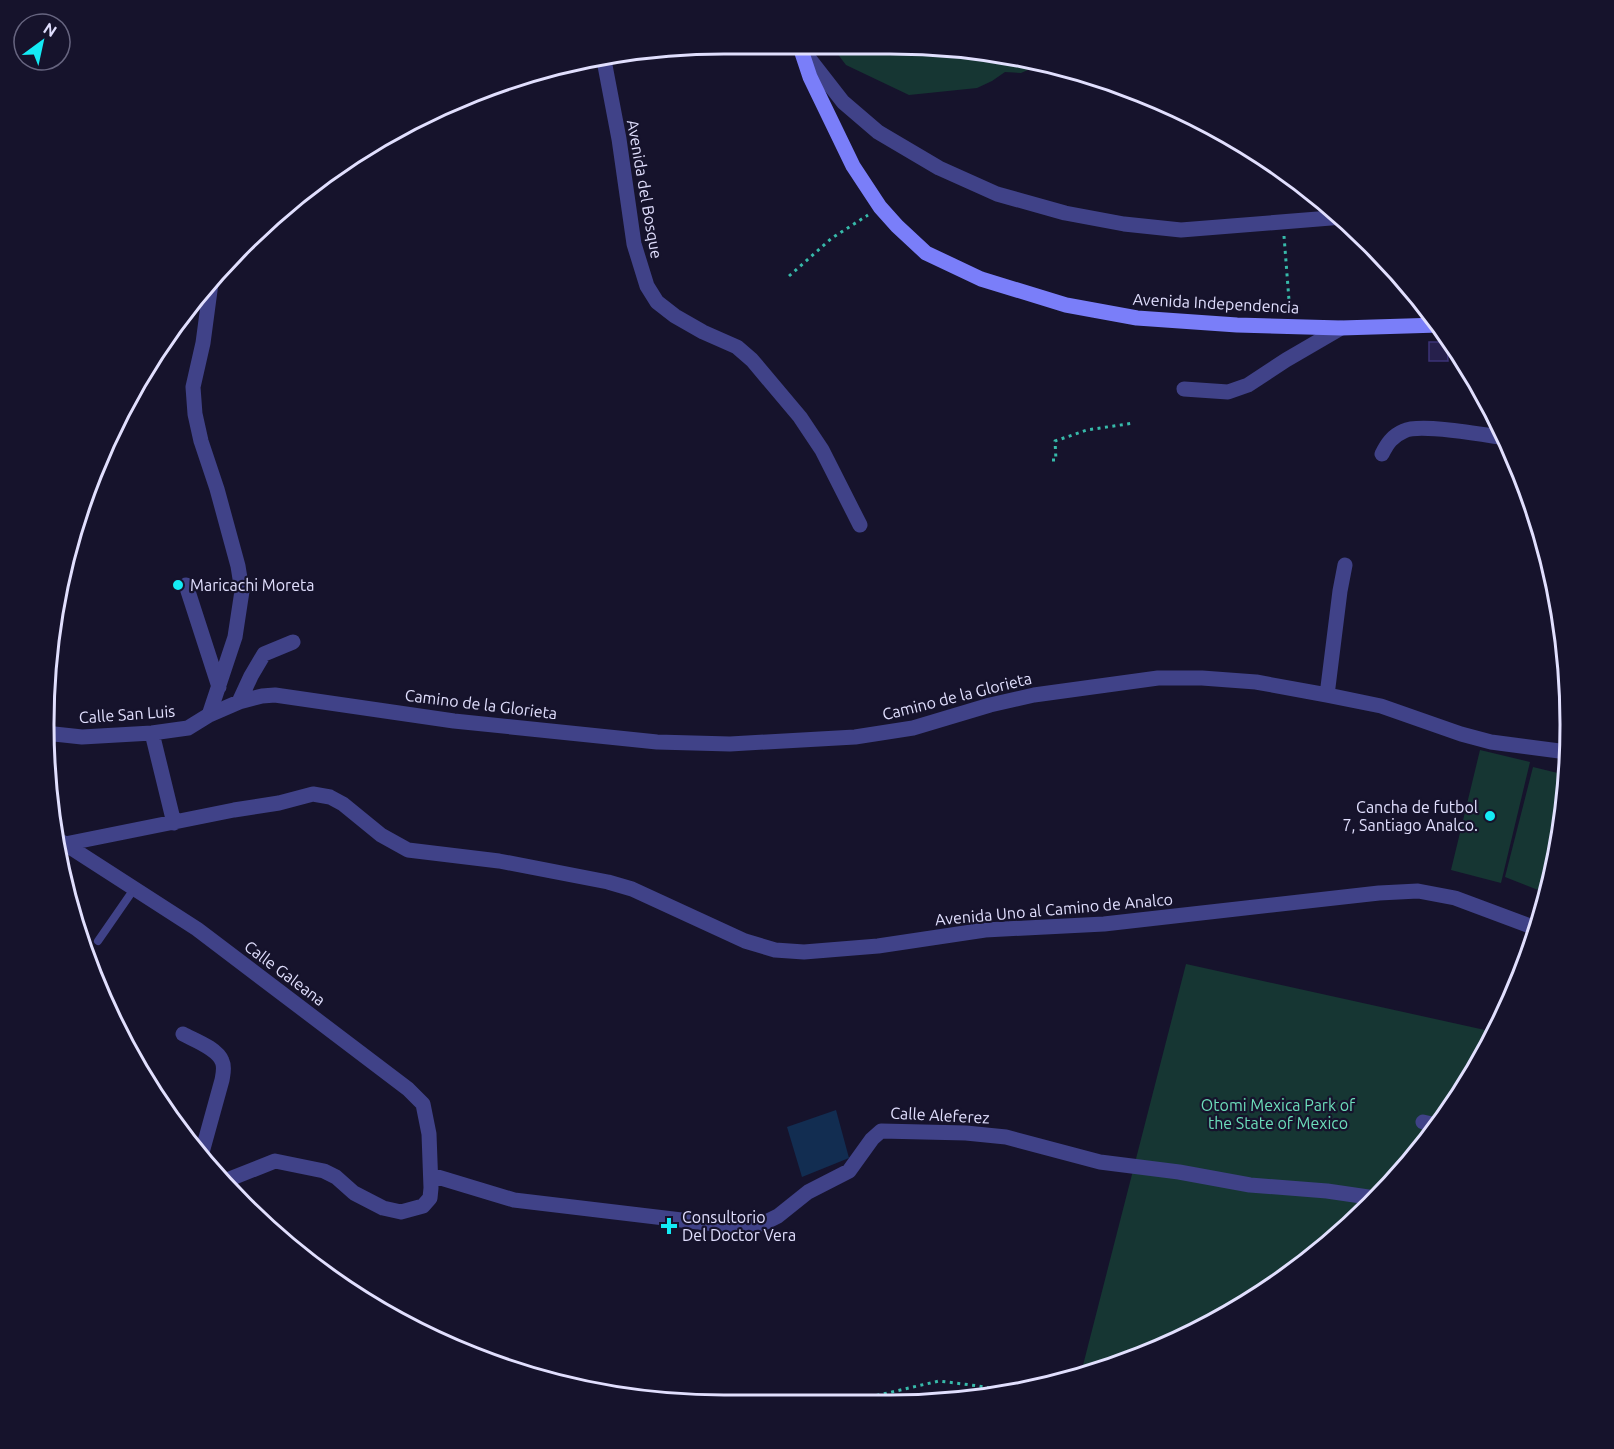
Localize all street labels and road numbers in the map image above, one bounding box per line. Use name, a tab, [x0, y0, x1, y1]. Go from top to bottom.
street label: Avenida del Bosque	[624, 118, 666, 260]
street label: Avenida Independencia	[1132, 290, 1300, 316]
street label: Camino de la Glorieta	[880, 669, 1034, 723]
street label: Camino de la Glorieta	[404, 686, 558, 722]
street label: Calle San Luis	[78, 702, 176, 726]
street label: Avenida Uno al Camino de Analco	[934, 890, 1174, 928]
street label: Calle Galeana	[241, 937, 329, 1009]
street label: Calle Aleferez	[890, 1103, 990, 1127]

